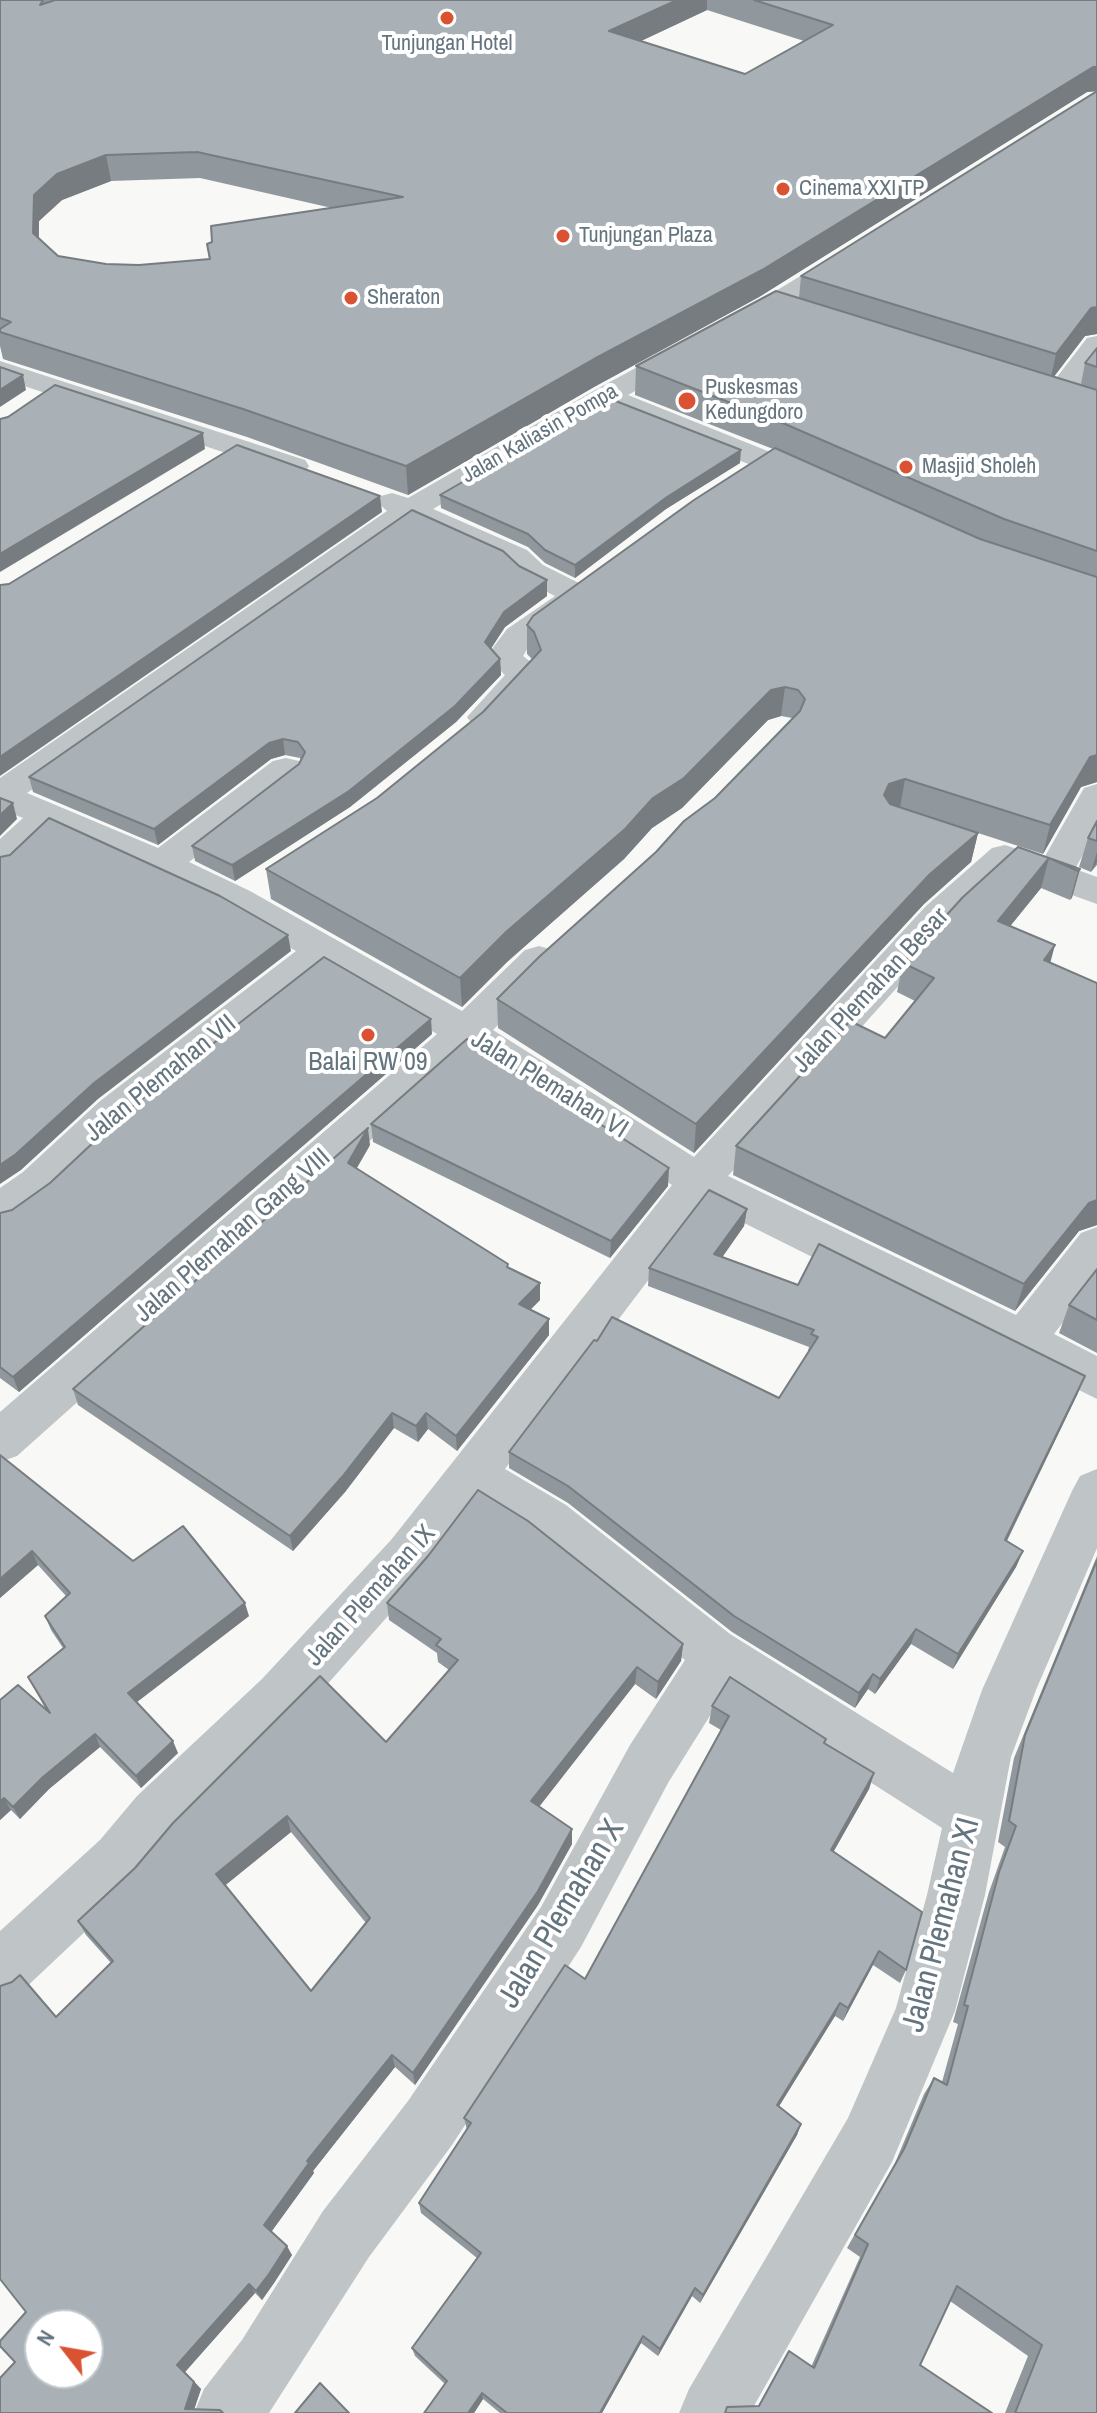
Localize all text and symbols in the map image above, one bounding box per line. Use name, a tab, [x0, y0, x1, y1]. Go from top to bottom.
marker: Tunjungan Hotel	[438, 9, 456, 27]
place label: Tunjungan Hotel	[382, 31, 512, 57]
place label: Cinema XXI TP	[799, 176, 924, 202]
marker: Cinema XXI TP	[774, 180, 792, 198]
place label: Tunjungan Plaza	[579, 223, 713, 249]
marker: Tunjungan Plaza	[554, 227, 572, 245]
place label: Sheraton	[367, 285, 440, 311]
marker: Sheraton	[342, 289, 360, 307]
place label: Puskesmas Kedungdoro	[705, 375, 803, 426]
street label: Jalan Kaliasin Pompa	[457, 379, 623, 489]
marker: Puskesmas Kedungdoro	[676, 390, 698, 412]
place label: Masjid Sholeh	[922, 454, 1036, 480]
marker: Masjid Sholeh	[897, 458, 915, 476]
street label: Jalan Plemahan Besar	[786, 902, 956, 1080]
street label: Jalan Plemahan VII	[79, 1009, 243, 1149]
street label: Jalan Plemahan VI	[465, 1024, 633, 1146]
marker: Balai RW 09	[359, 1026, 377, 1044]
place label: Balai RW 09	[308, 1047, 428, 1079]
street label: Jalan Plemahan Gang VIII	[129, 1143, 337, 1329]
street label: Jalan Plemahan IX	[300, 1519, 442, 1673]
street label: Jalan Plemahan X	[491, 1813, 633, 2015]
street label: Jalan Plemahan XI	[895, 1814, 989, 2036]
north arrow	[24, 2309, 104, 2389]
text: N	[29, 2324, 61, 2351]

